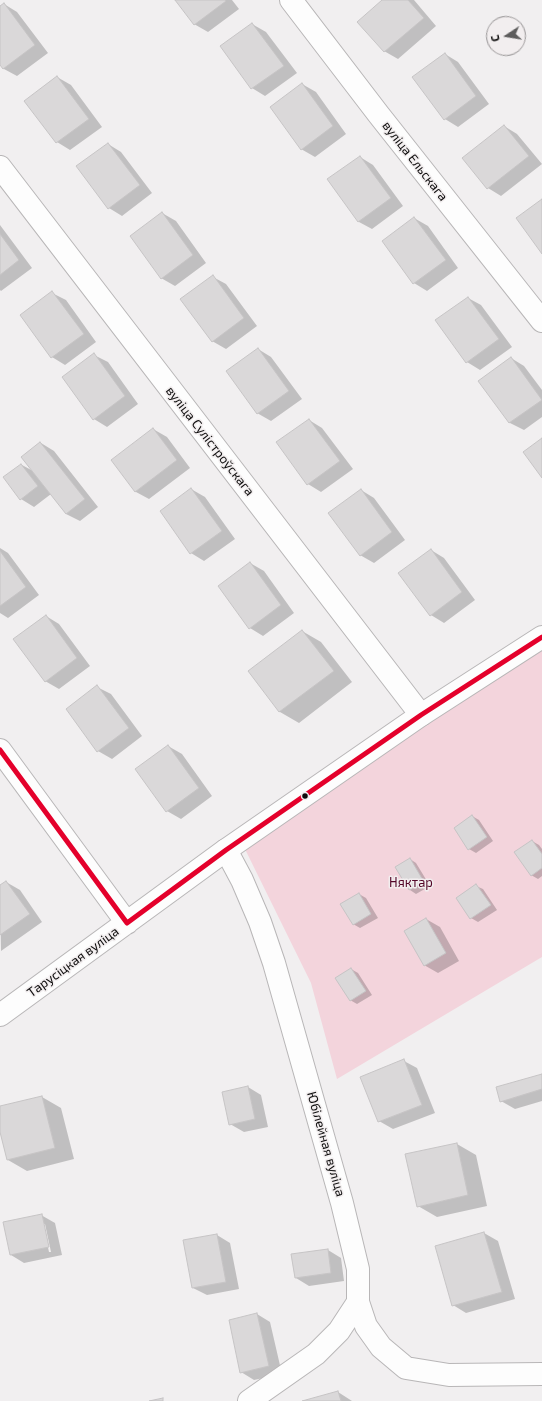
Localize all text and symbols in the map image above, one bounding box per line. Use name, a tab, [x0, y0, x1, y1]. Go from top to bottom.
north arrow	[486, 16, 526, 56]
text: С	[488, 34, 502, 43]
street label: вуліца Ельскага	[379, 118, 451, 204]
street label: вуліца Сулістроўскага	[162, 383, 258, 499]
unlabelled marker	[300, 791, 310, 801]
park label: Няктар	[389, 875, 433, 891]
street label: Тарусіцкая вуліца	[24, 923, 122, 1001]
street label: Юбілейная вуліца	[304, 1090, 348, 1198]

